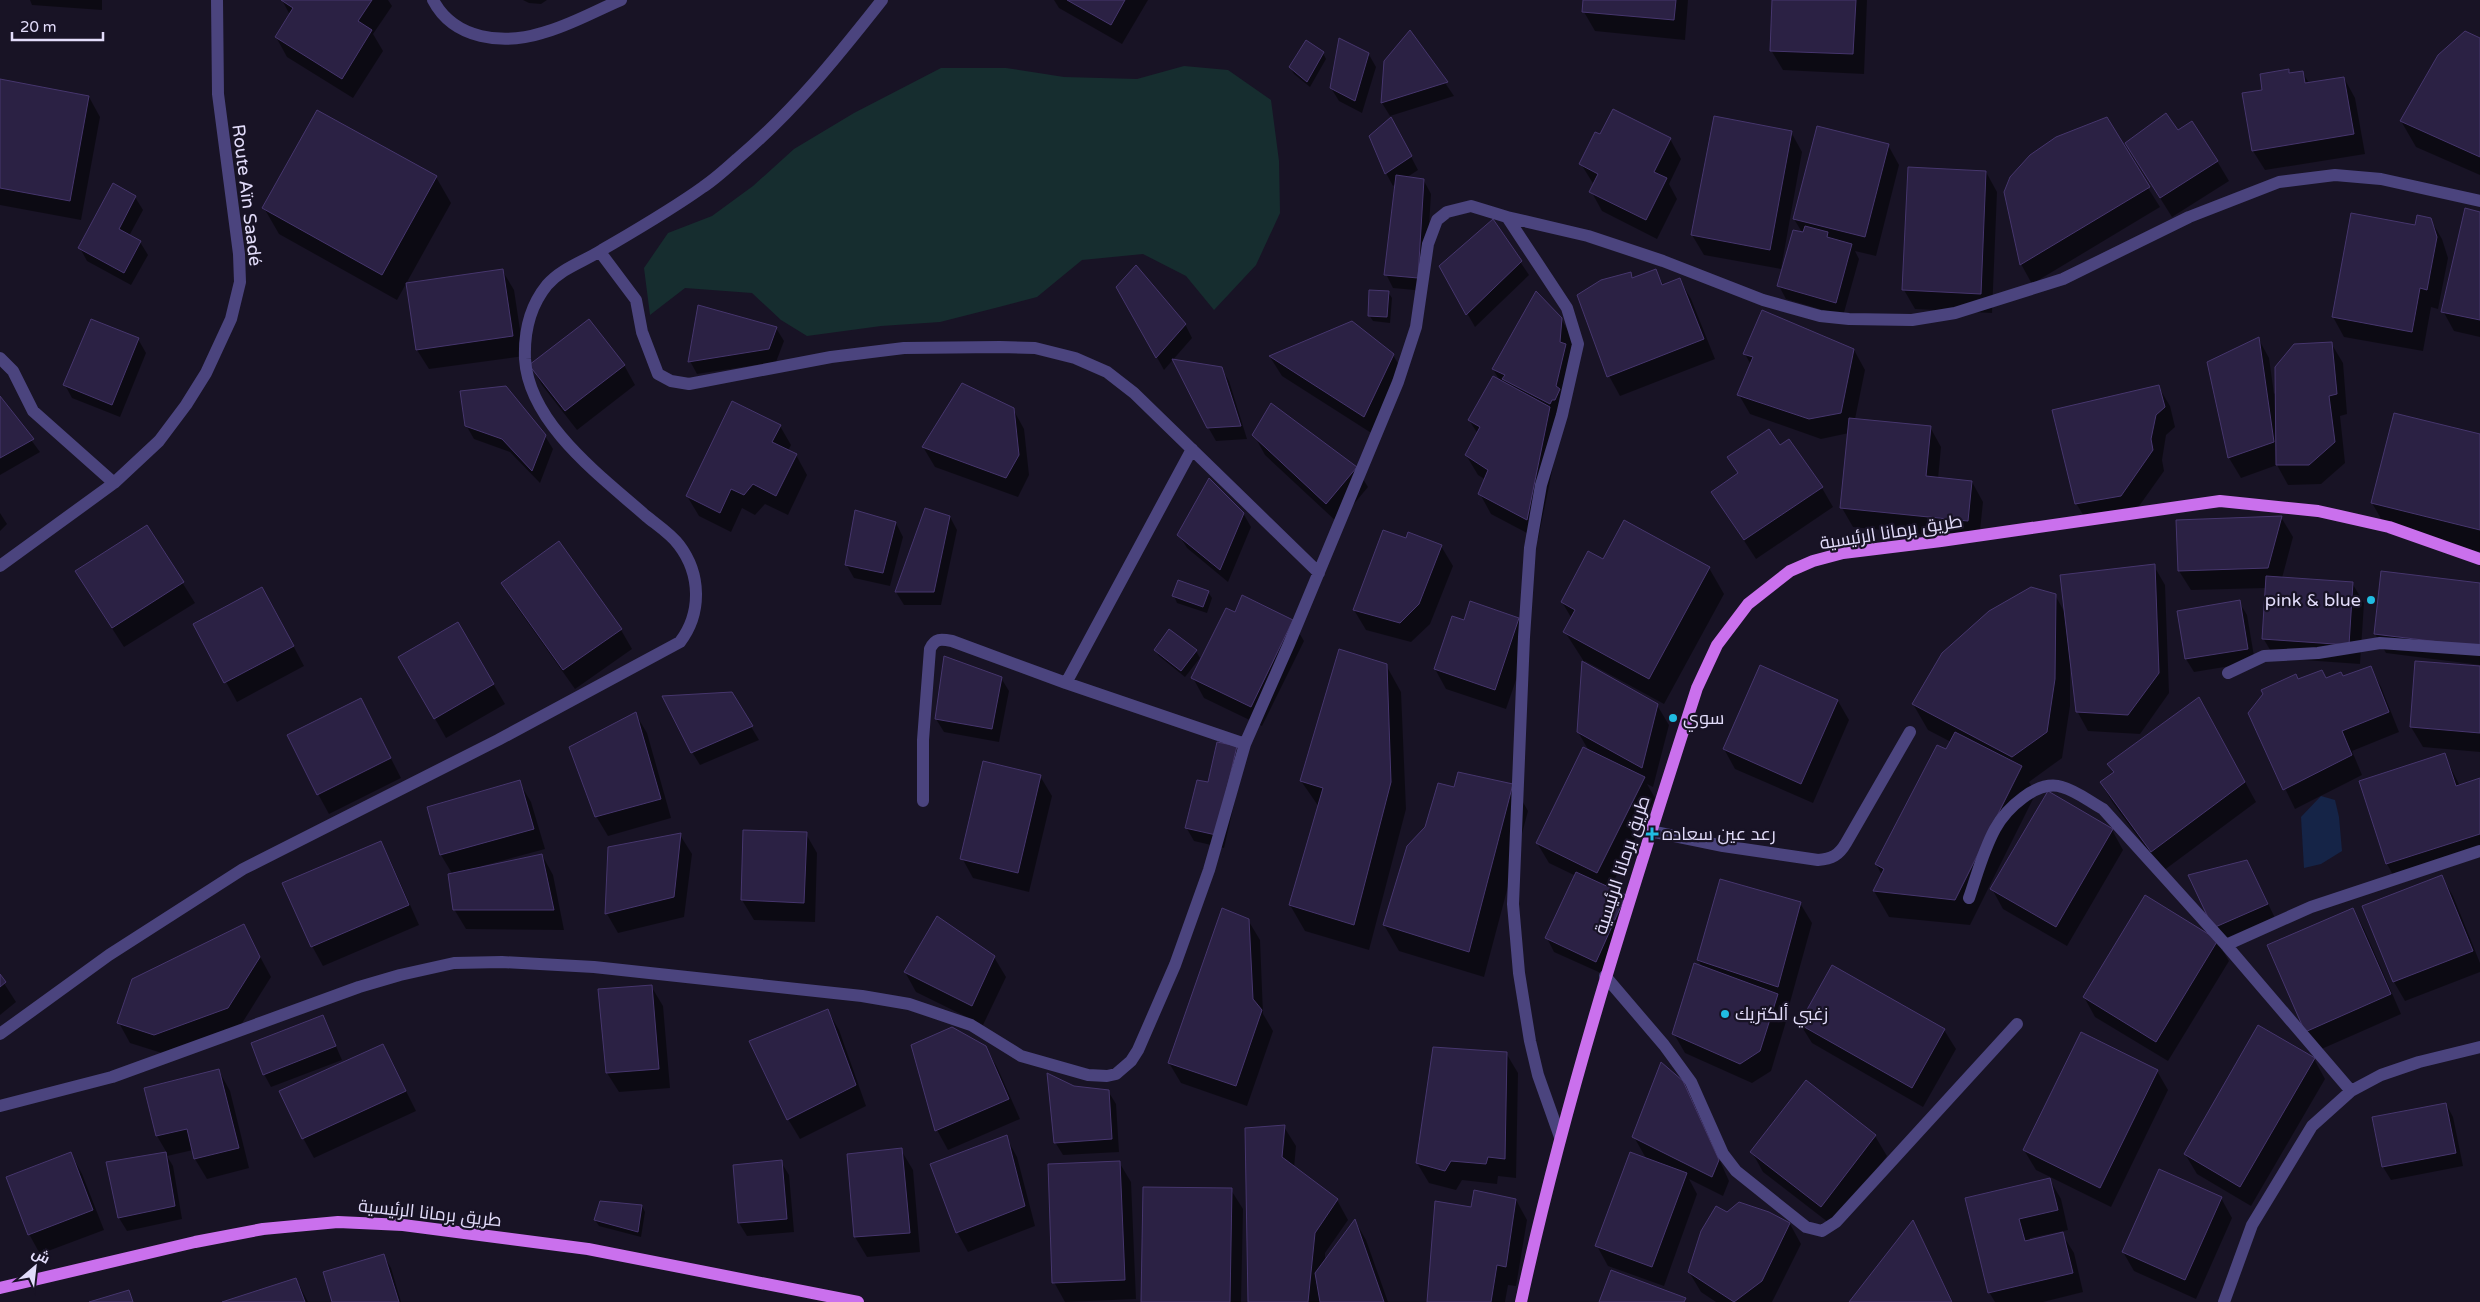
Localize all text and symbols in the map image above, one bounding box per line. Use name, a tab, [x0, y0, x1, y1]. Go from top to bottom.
scale bar	[12, 10, 104, 42]
text: 20 m	[20, 18, 57, 36]
street label: Route Aïn Saadé	[227, 123, 267, 267]
street label: طريق برمانا الرئيسية	[1818, 510, 1964, 555]
place label: pink & blue	[2265, 589, 2361, 611]
marker: pink & blue	[2365, 594, 2377, 606]
place label: سوي	[1683, 707, 1724, 732]
marker: سوي	[1667, 712, 1679, 724]
street label: طريق برمانا الرئيسية	[1589, 793, 1656, 937]
place label: رعد عين سعاده	[1662, 823, 1776, 845]
marker: رعد عين سعاده	[1646, 828, 1658, 840]
place label: زغبي ألكتريك	[1735, 1003, 1828, 1028]
marker: زغبي ألكتريك	[1719, 1008, 1731, 1020]
street label: طريق برمانا الرئيسية	[357, 1195, 503, 1232]
north arrow	[10, 1242, 60, 1292]
text: ش	[29, 1244, 53, 1268]

